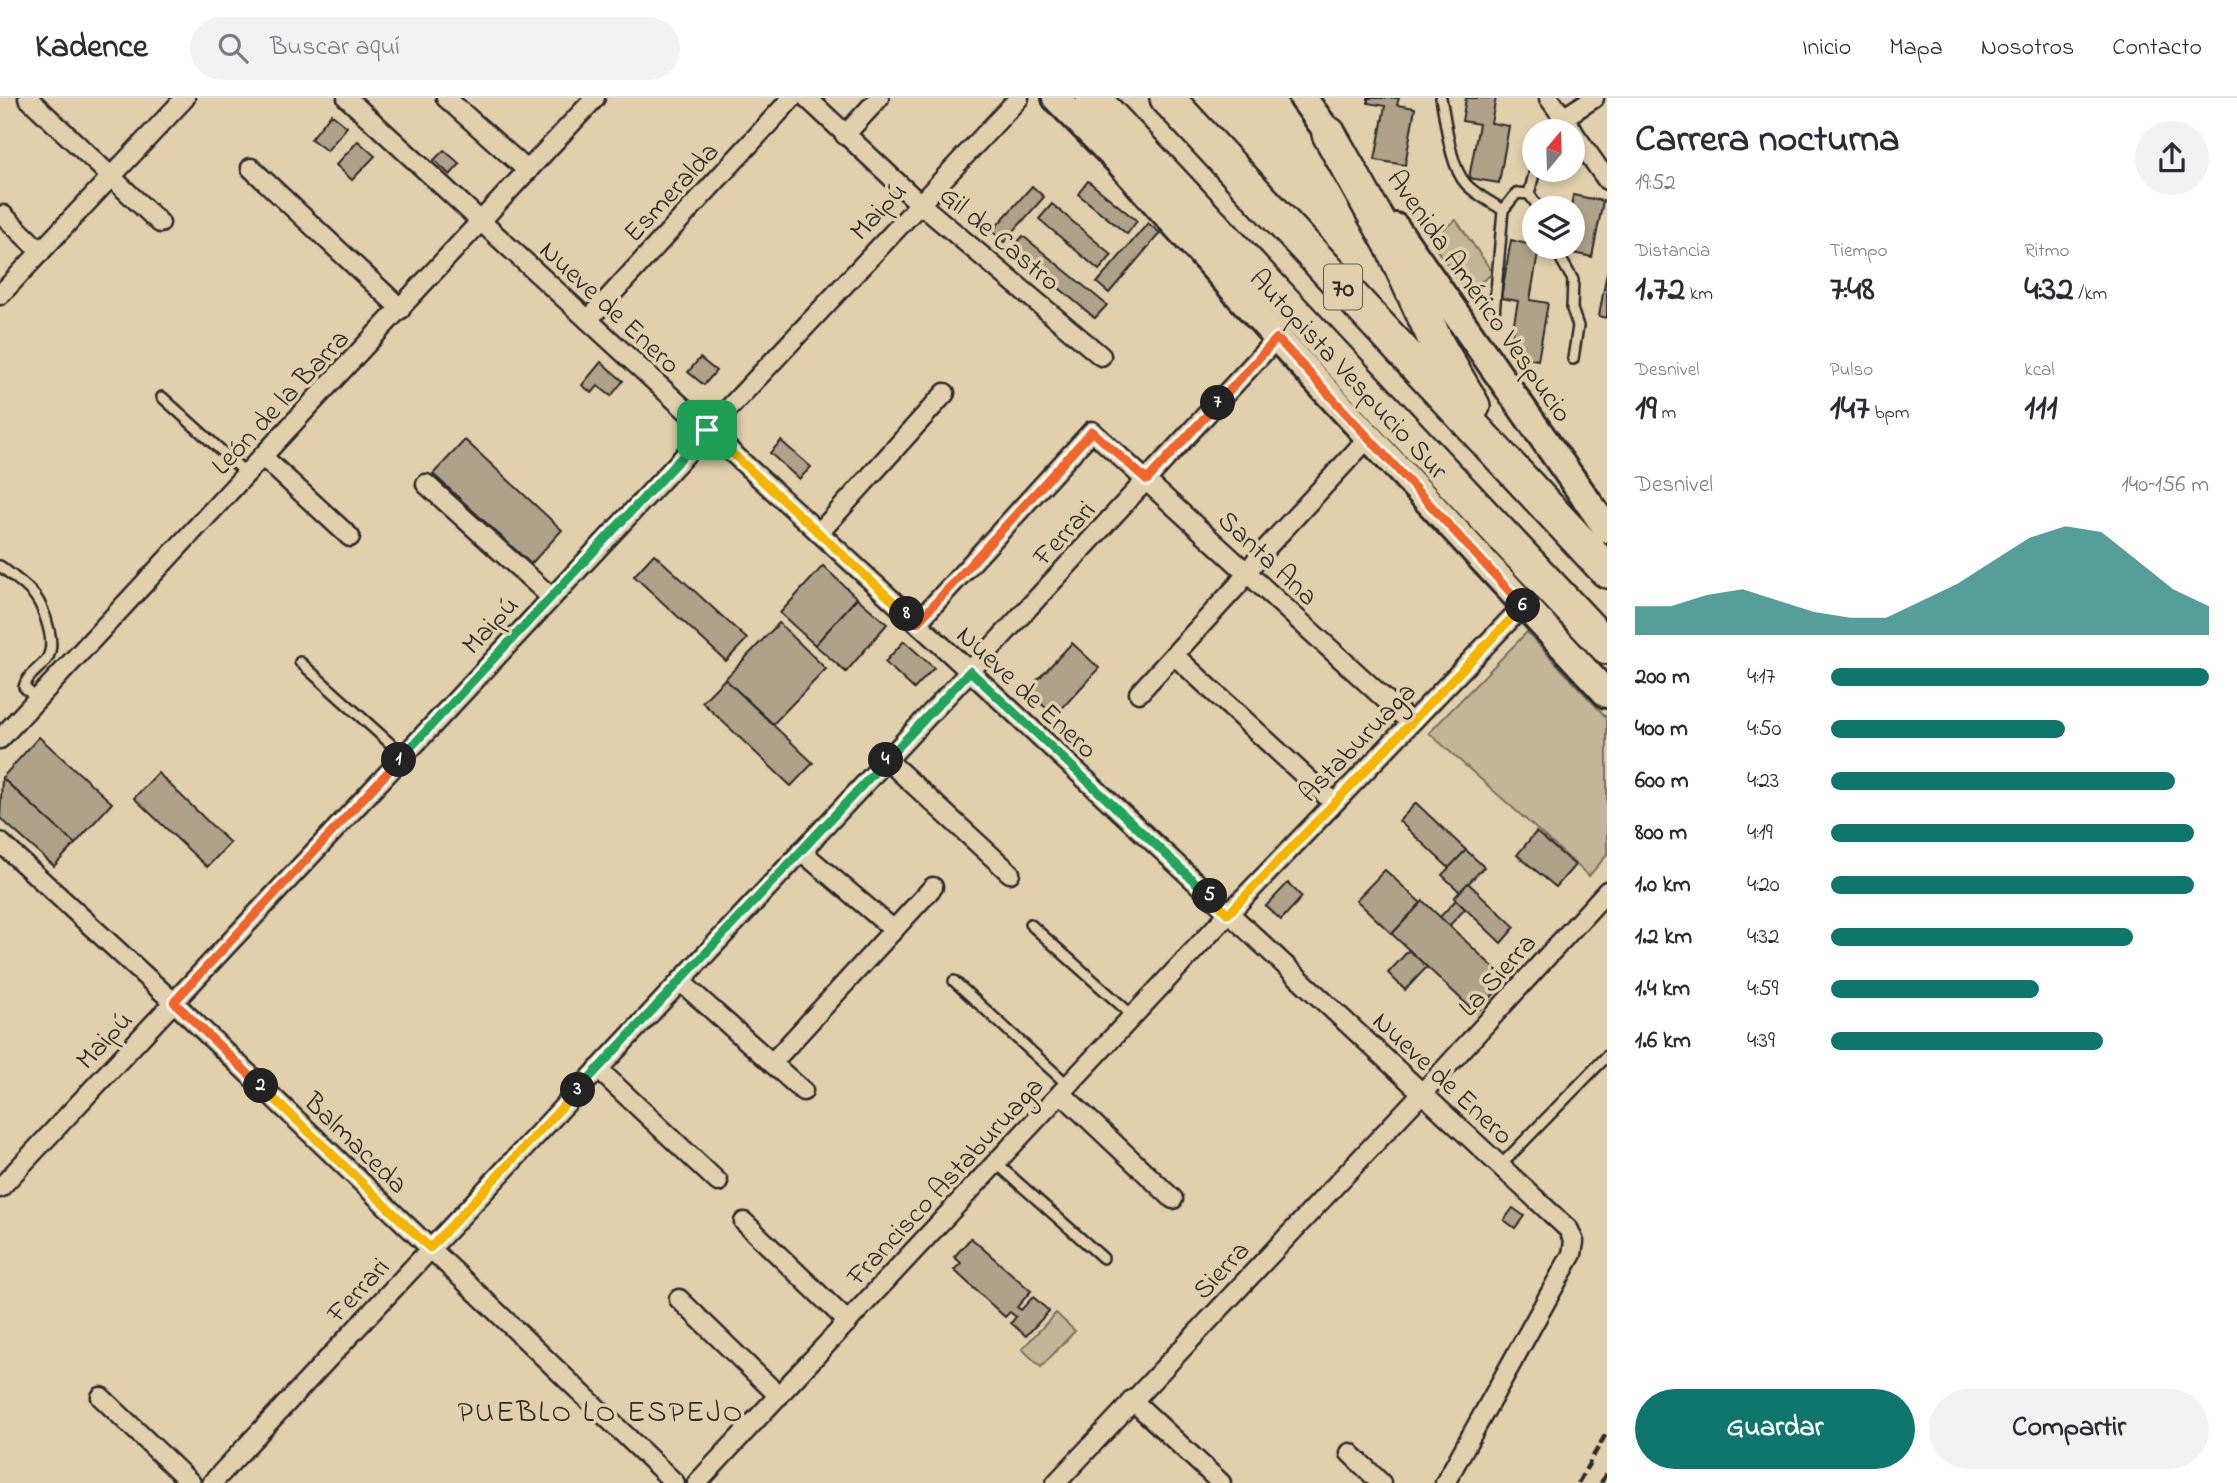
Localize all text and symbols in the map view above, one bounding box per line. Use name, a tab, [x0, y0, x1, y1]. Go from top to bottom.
search box	[190, 17, 680, 80]
text: Kadence	[35, 24, 148, 72]
icon: search	[214, 29, 252, 67]
text: Buscar aquí	[270, 29, 400, 67]
text: Inicio	[1802, 31, 1851, 66]
text: Mapa	[1889, 31, 1943, 66]
text: Nosotros	[1981, 31, 2074, 66]
text: Contacto	[2112, 31, 2202, 66]
text: Carrera nocturna	[1635, 113, 1900, 169]
north arrow	[1522, 119, 1586, 182]
map controls	[1522, 119, 1585, 259]
button: share	[2135, 121, 2209, 195]
street label: Esmeralda	[615, 134, 730, 253]
street label: Avenida Américo Vespucio	[1375, 162, 1581, 432]
text: 19:52	[1635, 167, 1676, 200]
street label: Maipú	[841, 173, 918, 251]
street label: Gil de Castro	[929, 177, 1068, 303]
button: layers	[1522, 196, 1585, 259]
street label: Nueve de Enero	[529, 232, 689, 385]
text: Distancia	[1635, 238, 1710, 265]
text: Tiempo	[1830, 238, 1887, 265]
text: Ritmo	[2024, 238, 2069, 265]
street label: Autopista Vespucio Sur	[1238, 260, 1457, 491]
road number: 70	[1324, 264, 1362, 310]
text: 1.72	[1635, 265, 1685, 316]
text: 7:48	[1830, 265, 1875, 316]
text: 4:32	[2024, 265, 2074, 316]
text: km	[1685, 281, 1713, 308]
text: /km	[2074, 281, 2107, 308]
street label: León de la Barra	[203, 321, 360, 486]
text: Desnivel	[1635, 357, 1700, 384]
text: Pulso	[1830, 357, 1873, 384]
text: kcal	[2024, 357, 2055, 384]
text: 19	[1635, 384, 1657, 435]
text: 147	[1830, 384, 1870, 435]
text: 111	[2024, 384, 2058, 435]
pin: 7	[1200, 386, 1236, 420]
text: 7	[1214, 389, 1221, 416]
pin	[677, 400, 737, 460]
text: m	[1657, 400, 1676, 427]
text: bpm	[1870, 400, 1910, 427]
icon: arrive	[688, 411, 726, 449]
text: Desnivel	[1635, 469, 1713, 502]
text: 140–156 m	[2121, 469, 2209, 502]
street label: Ferrari	[1024, 492, 1107, 577]
street label: Santa Ana	[1207, 502, 1326, 617]
street label: Maipú	[453, 587, 530, 665]
pin: 6	[1506, 588, 1540, 624]
text: 6	[1518, 592, 1527, 619]
pin: 8	[890, 596, 925, 632]
text: 8	[903, 600, 910, 627]
street label: Nueve de Enero	[946, 617, 1106, 770]
text: 200 m	[1635, 661, 1690, 694]
text: 4:17	[1747, 661, 1775, 694]
street label: Astaburuaga	[1290, 674, 1427, 813]
text: 400 m	[1635, 713, 1688, 746]
text: 4:50	[1747, 713, 1782, 746]
pin: 1	[382, 742, 416, 778]
pin: 4	[868, 742, 903, 778]
text: 1	[395, 746, 402, 773]
text: 4	[882, 746, 889, 773]
text: 600 m	[1635, 765, 1689, 798]
text: 4:23	[1747, 765, 1779, 798]
text: 800 m	[1635, 817, 1687, 850]
text: 4:19	[1747, 817, 1773, 850]
text: 1.0 km	[1635, 869, 1691, 902]
text: 4:20	[1747, 869, 1780, 902]
pin: 5	[1192, 878, 1228, 914]
text: 5	[1204, 882, 1215, 909]
text: 1.2 km	[1635, 921, 1692, 954]
text: 4:32	[1747, 921, 1779, 954]
street label: La Sierra	[1450, 925, 1547, 1027]
text: 1.4 km	[1635, 973, 1690, 1006]
text: 4:59	[1747, 973, 1779, 1006]
street label: Maipú	[67, 1002, 144, 1080]
street label: Nueve de Enero	[1362, 1003, 1522, 1156]
text: 1.6 km	[1635, 1025, 1691, 1058]
text: 4:39	[1747, 1025, 1775, 1058]
pin: 2	[244, 1068, 278, 1104]
street label: Francisco Astaburuaga	[838, 1068, 1055, 1297]
text: 2	[256, 1072, 265, 1099]
pin: 3	[560, 1072, 596, 1108]
text: 3	[574, 1076, 581, 1103]
street label: Balmaceda	[292, 1083, 416, 1205]
street label: Sierra	[1184, 1233, 1261, 1310]
street label: Ferrari	[318, 1249, 401, 1334]
button: Guardar	[1635, 1389, 1915, 1469]
button: Compartir	[1929, 1389, 2209, 1469]
district label: PUEBLO LO ESPEJO	[457, 1392, 745, 1436]

